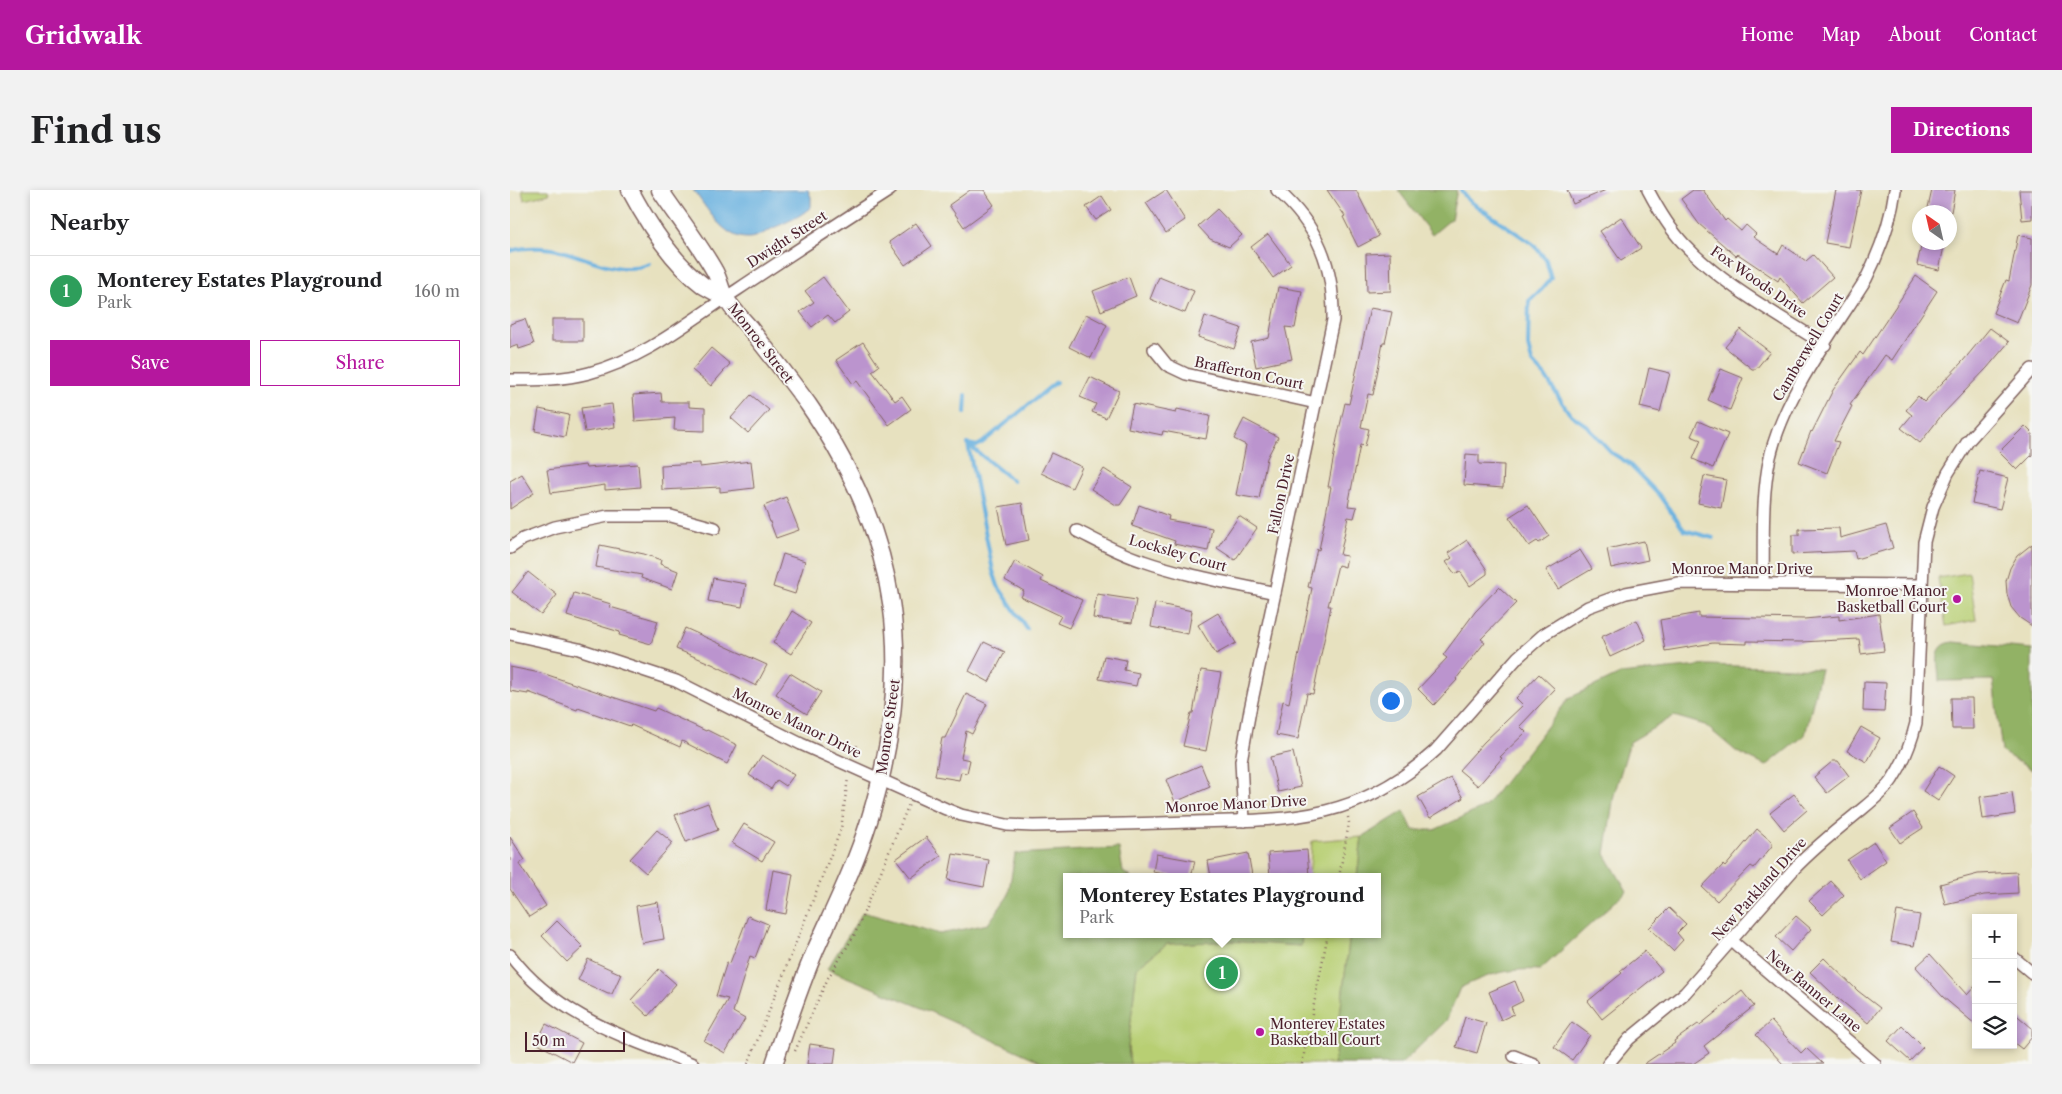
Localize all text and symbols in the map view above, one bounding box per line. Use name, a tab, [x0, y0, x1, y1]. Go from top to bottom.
text: Gridwalk	[25, 21, 142, 50]
text: Home	[1741, 24, 1794, 46]
text: Map	[1822, 24, 1860, 46]
text: About	[1888, 24, 1941, 46]
text: Contact	[1969, 24, 2037, 46]
button: Directions	[1891, 107, 2032, 153]
text: Find us	[30, 109, 162, 152]
north arrow	[1912, 205, 1957, 250]
street label: Dwight Street	[744, 206, 830, 272]
text: Nearby	[50, 210, 129, 235]
street label: Fox Woods Drive	[1707, 242, 1811, 322]
text: Monterey Estates Playground	[97, 269, 382, 292]
text: 1	[62, 281, 70, 301]
text: 160 m	[415, 281, 460, 301]
street label: Camberwell Court	[1769, 289, 1848, 405]
text: Park	[97, 292, 132, 312]
street label: Monroe Street	[724, 299, 798, 387]
button: Save	[50, 340, 250, 386]
button: Share	[260, 340, 460, 386]
street label: Brafferton Court	[1193, 353, 1305, 393]
street label: Fallon Drive	[1264, 452, 1298, 536]
street label: Locksley Court	[1127, 530, 1229, 576]
street label: Monroe Manor Drive	[1671, 560, 1813, 578]
place label: Monroe Manor Basketball Court	[1837, 582, 1947, 616]
marker: Monroe Manor Basketball Court	[1951, 593, 1963, 605]
street label: Monroe Street	[872, 678, 904, 776]
street label: Monroe Manor Drive	[729, 684, 865, 762]
your location	[1378, 688, 1404, 714]
street label: Monroe Manor Drive	[1165, 791, 1307, 817]
street label: New Parkland Drive	[1708, 833, 1810, 944]
popup	[1063, 873, 1381, 938]
text: Monterey Estates Playground	[1079, 884, 1365, 907]
text: Park	[1079, 907, 1114, 927]
map controls	[1972, 914, 2017, 1049]
button: +	[1972, 914, 2017, 959]
street label: New Banner Lane	[1763, 946, 1865, 1036]
pin: 1	[1206, 954, 1238, 992]
button: −	[1972, 959, 2017, 1004]
button: layers	[1972, 1004, 2017, 1049]
place label: Monterey Estates Basketball Court	[1270, 1015, 1385, 1049]
marker: Monterey Estates Basketball Court	[1254, 1026, 1266, 1038]
scale bar	[525, 1029, 625, 1052]
text: 50 m	[532, 1032, 565, 1050]

